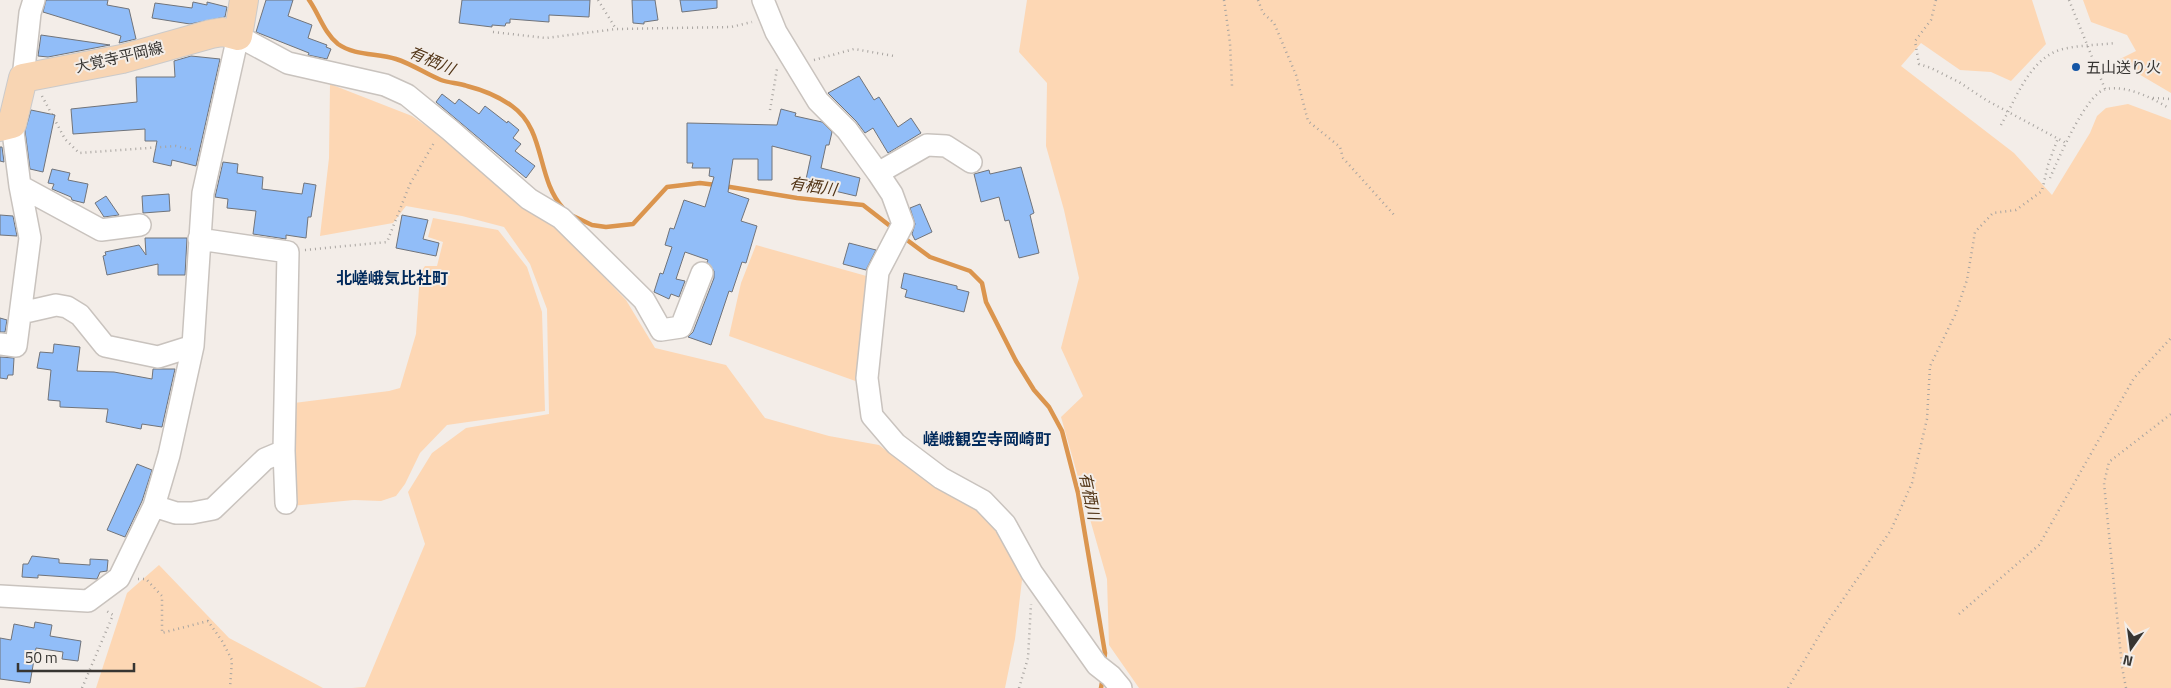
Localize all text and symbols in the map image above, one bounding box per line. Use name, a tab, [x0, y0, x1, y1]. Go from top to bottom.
street label: 大覚寺平岡線	[73, 36, 165, 78]
water label: 有栖川	[405, 40, 461, 81]
place label: 五山送り火	[2086, 56, 2161, 79]
marker: 五山送り火	[2070, 61, 2082, 73]
water label: 有栖川	[788, 171, 840, 202]
district label: 北嵯峨気比社町	[336, 266, 448, 290]
district label: 嵯峨観空寺岡崎町	[923, 427, 1051, 451]
water label: 有栖川	[1073, 470, 1107, 524]
north arrow	[2106, 623, 2156, 673]
scale bar	[18, 640, 134, 672]
text: 50 m	[25, 646, 58, 669]
text: N	[2120, 650, 2135, 672]

